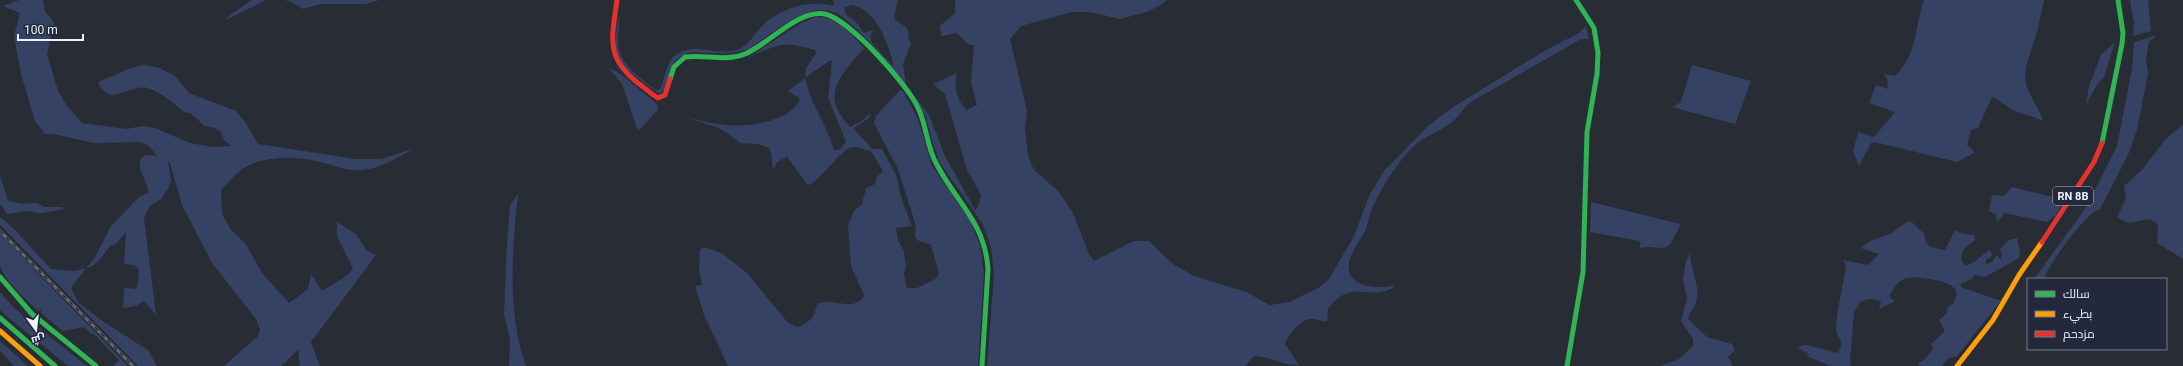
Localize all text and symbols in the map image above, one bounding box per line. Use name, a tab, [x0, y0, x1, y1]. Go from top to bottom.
scale bar	[18, 16, 83, 42]
text: 100 m	[24, 23, 58, 37]
road number: RN 8B	[2053, 187, 2093, 205]
legend	[2027, 278, 2167, 350]
text: سالك	[2063, 287, 2090, 301]
text: بطيء	[2063, 307, 2092, 324]
north arrow	[16, 310, 56, 350]
text: مزدحم	[2063, 327, 2095, 342]
text: ش	[30, 331, 47, 347]

